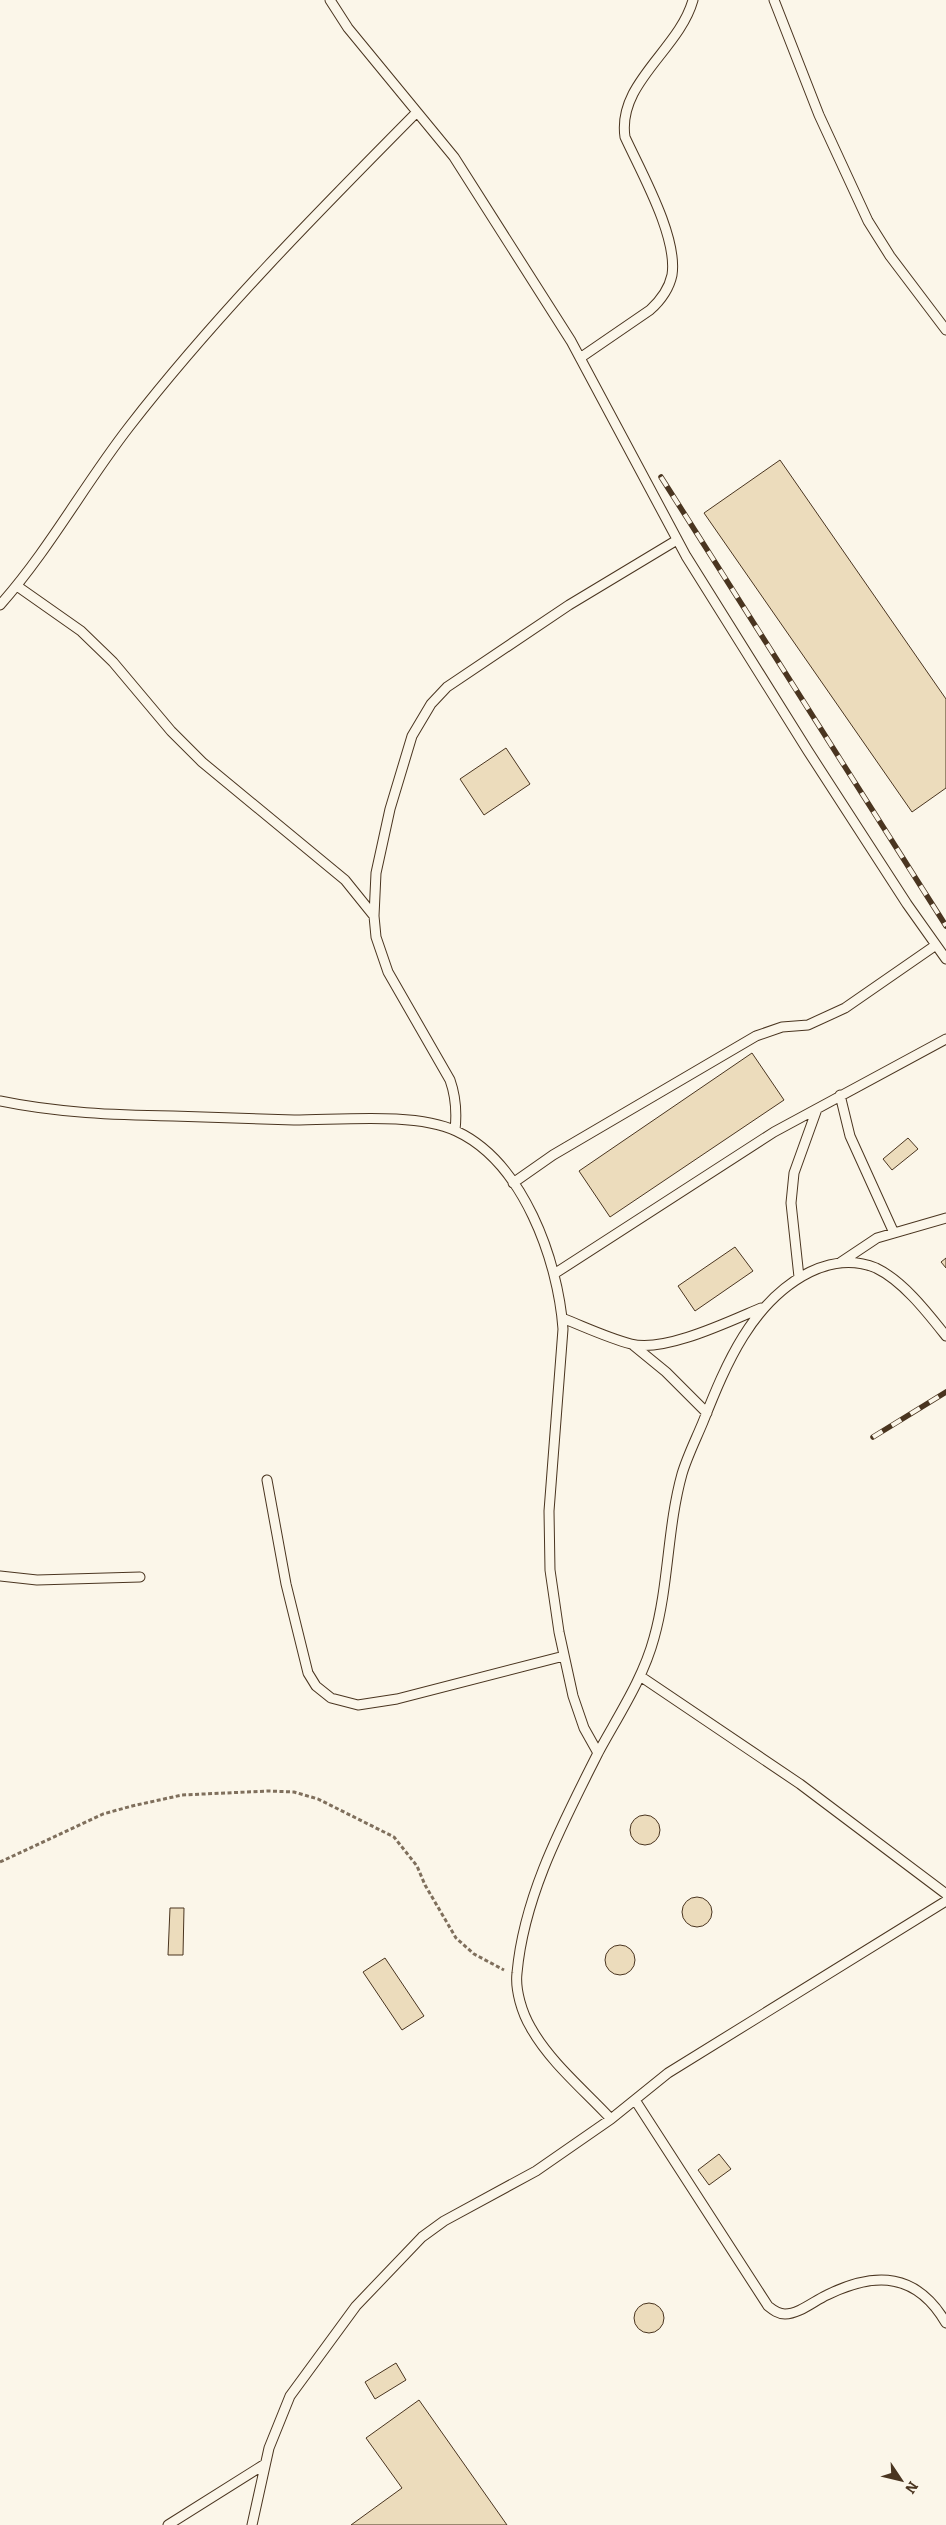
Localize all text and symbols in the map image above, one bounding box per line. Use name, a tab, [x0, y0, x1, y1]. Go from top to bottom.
north arrow	[876, 2455, 926, 2505]
text: N	[901, 2478, 921, 2497]

